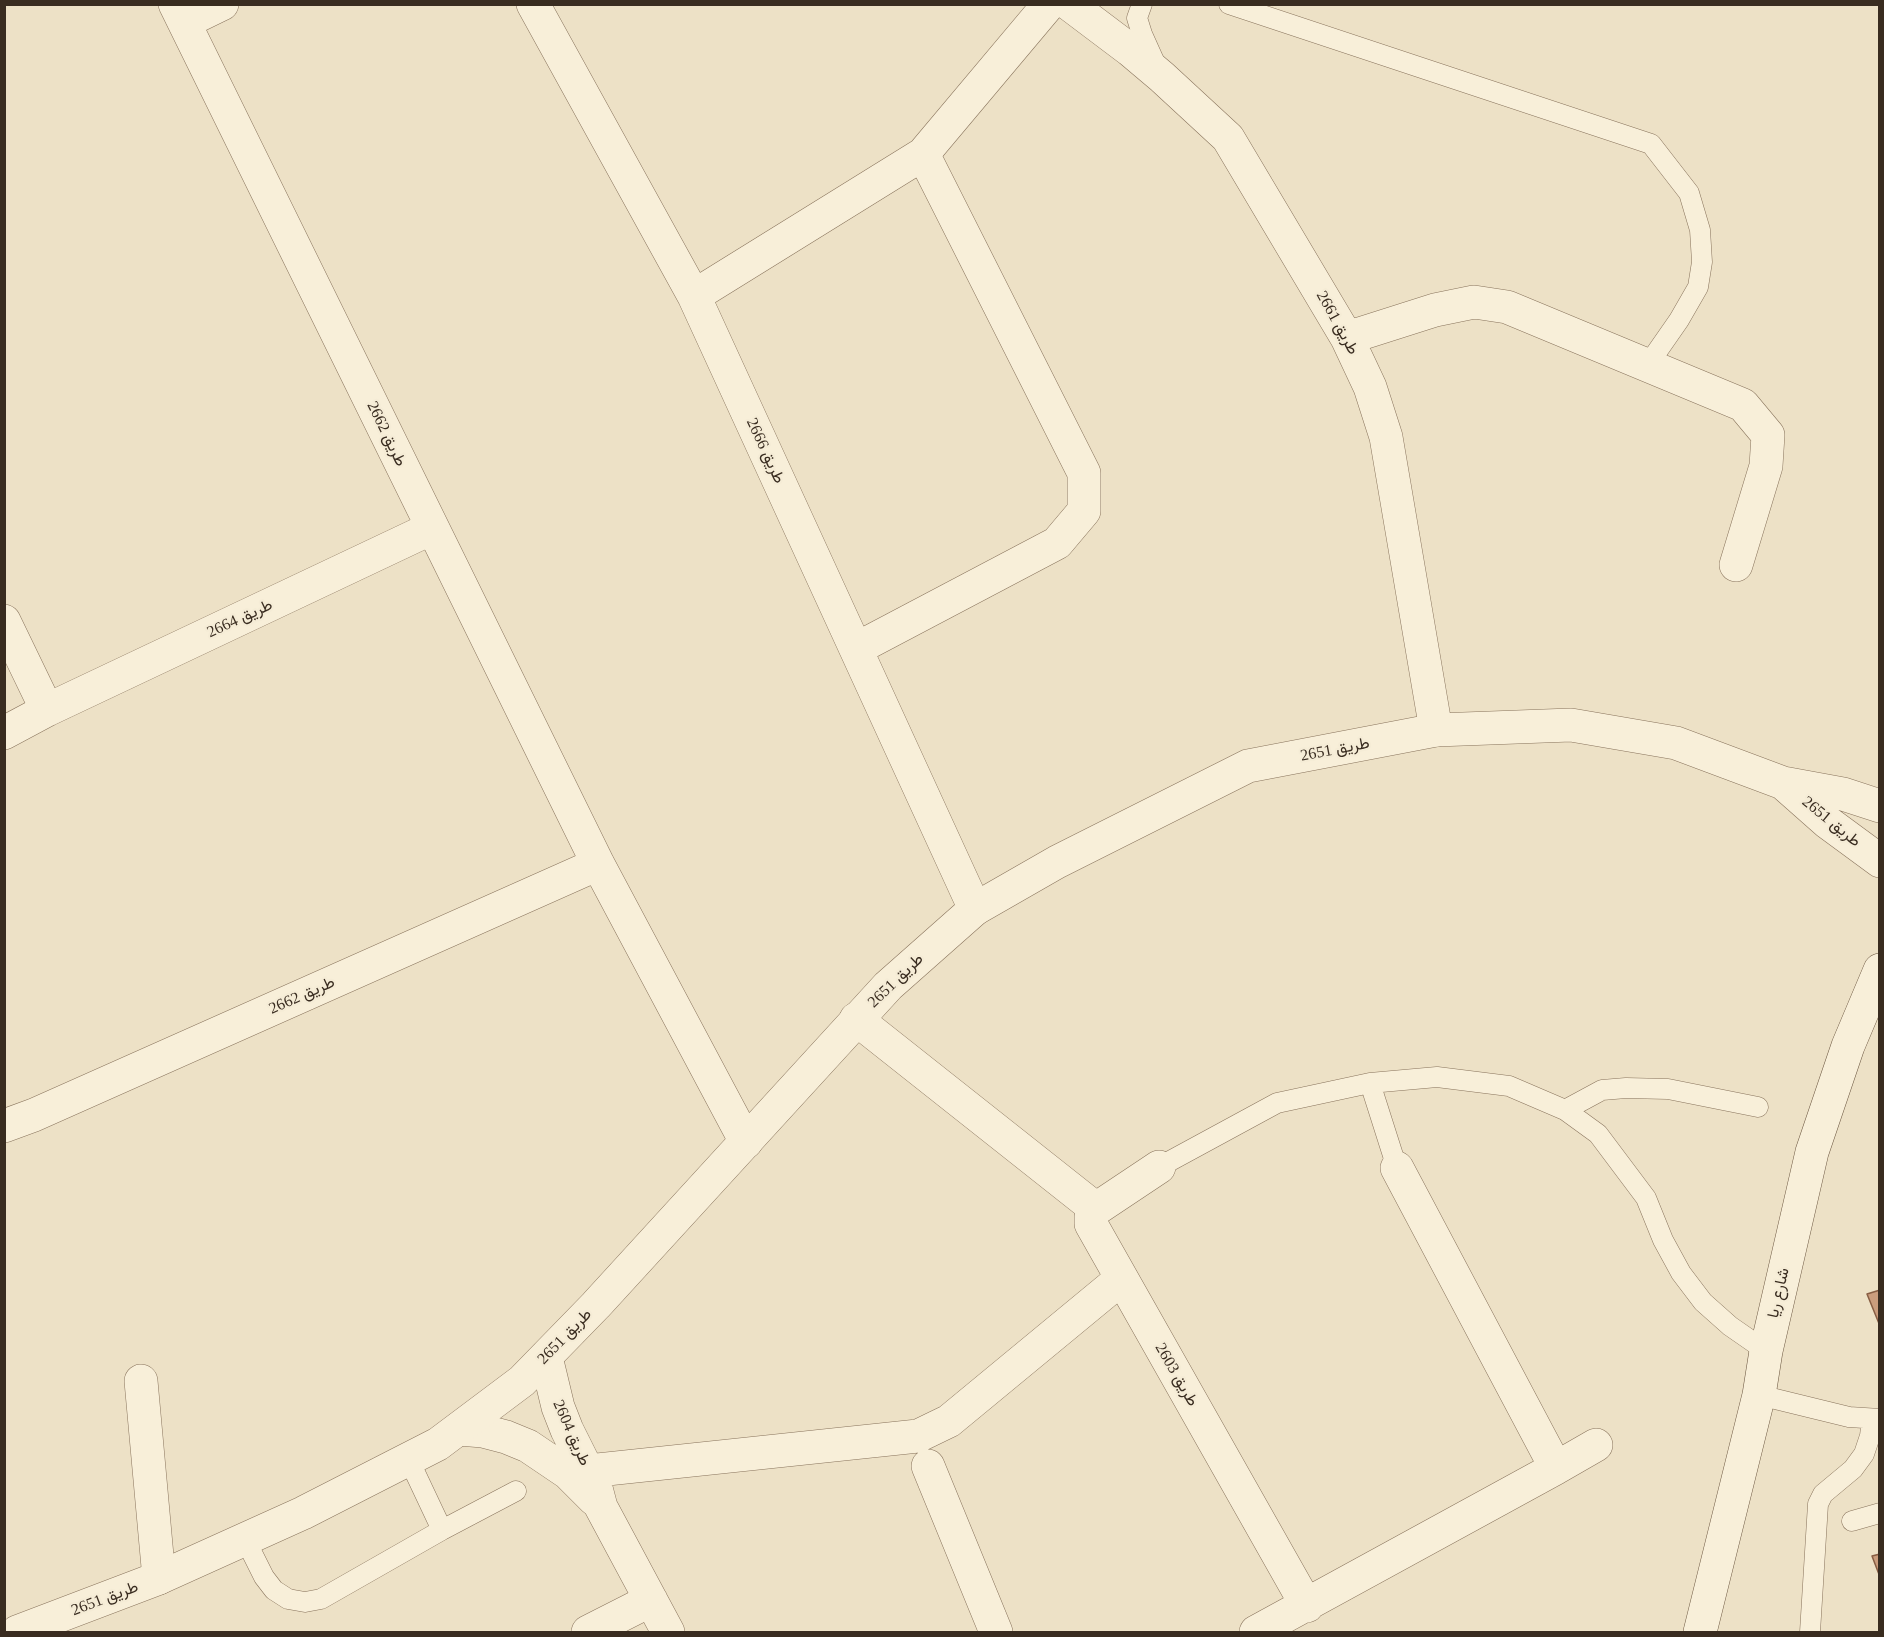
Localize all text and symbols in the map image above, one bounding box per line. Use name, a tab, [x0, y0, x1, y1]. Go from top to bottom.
street label: طريق 2661	[1312, 288, 1362, 358]
street label: طريق 2662	[362, 398, 410, 470]
street label: طريق 2666	[742, 415, 788, 487]
street label: طريق 2664	[204, 596, 276, 642]
street label: طريق 2651	[1299, 734, 1371, 766]
street label: طريق 2651	[1798, 793, 1864, 851]
street label: طريق 2651	[864, 950, 928, 1012]
street label: طريق 2662	[266, 973, 338, 1019]
street label: شارع ريا	[1764, 1266, 1794, 1320]
street label: طريق 2651	[534, 1305, 596, 1369]
street label: طريق 2603	[1150, 1340, 1202, 1410]
street label: طريق 2604	[548, 1397, 594, 1469]
street label: طريق 2651	[69, 1578, 141, 1620]

